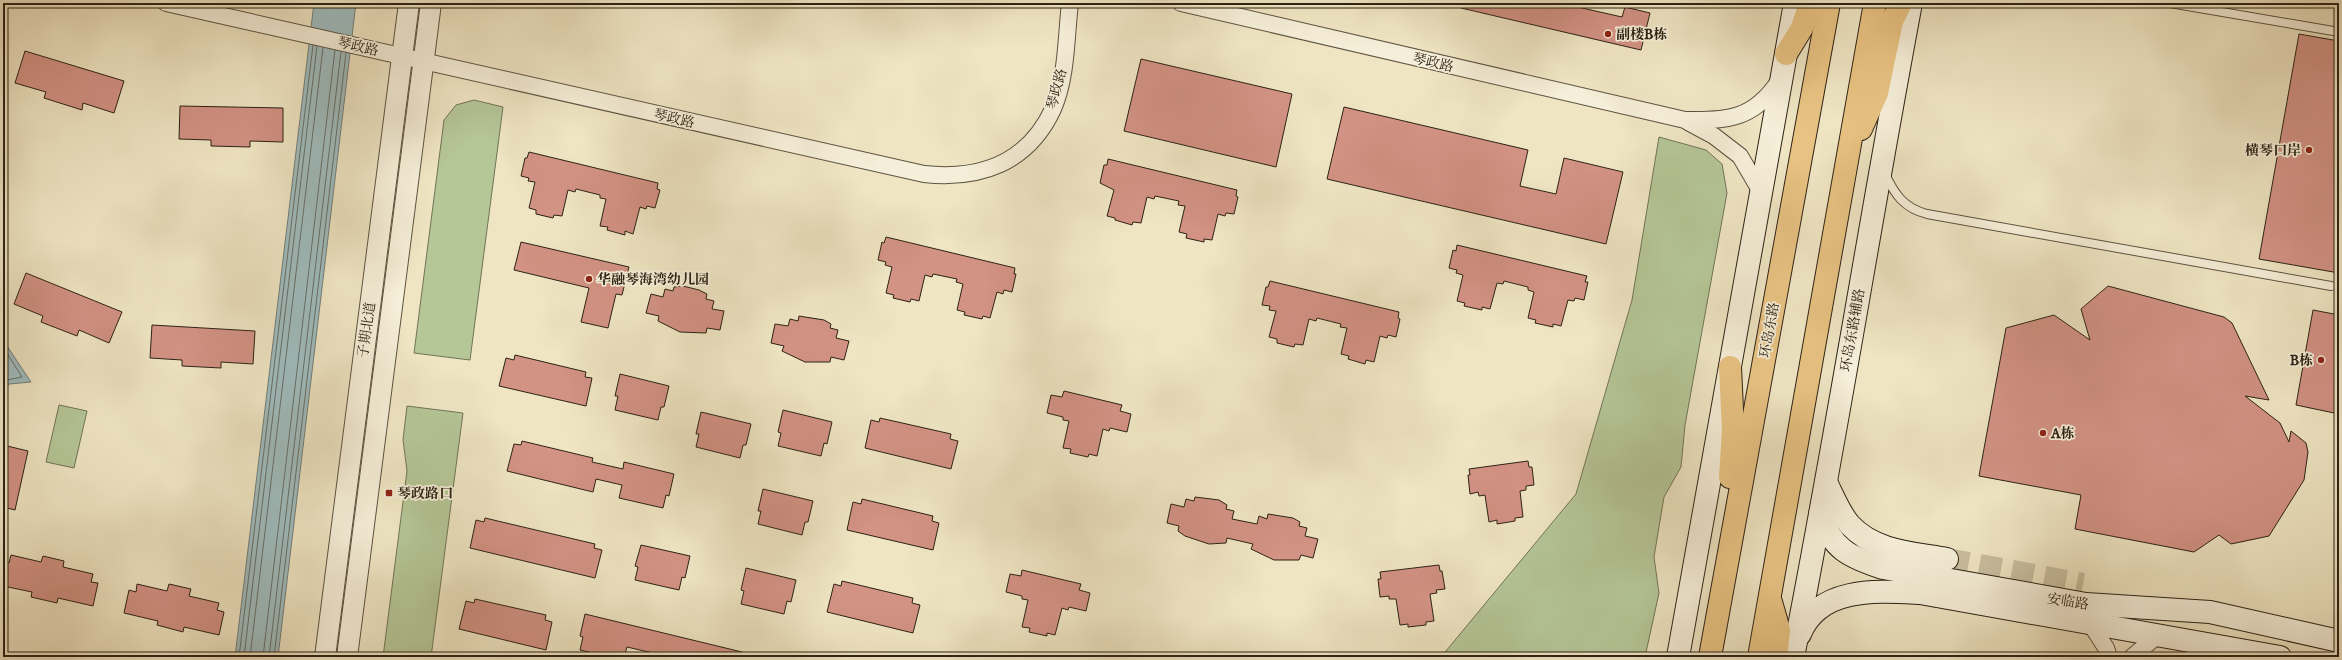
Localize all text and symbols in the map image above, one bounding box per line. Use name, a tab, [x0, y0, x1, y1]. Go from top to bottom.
place label: 副楼B栋	[1616, 26, 1667, 44]
marker: 副楼B栋	[1603, 29, 1613, 39]
street label: 琴政路	[335, 33, 380, 60]
street label: 琴政路	[1410, 49, 1455, 76]
street label: 琴政路	[1043, 67, 1071, 112]
street label: 琴政路	[651, 105, 696, 132]
place label: 横琴口岸	[2245, 142, 2301, 160]
marker: 横琴口岸	[2304, 145, 2314, 155]
place label: 华融琴海湾幼儿园	[597, 271, 709, 289]
marker: 华融琴海湾幼儿园	[584, 274, 594, 284]
street label: 环岛东路辅路	[1837, 287, 1869, 373]
street label: 子期北道	[354, 301, 380, 359]
street label: 环岛东路	[1756, 301, 1784, 359]
place label: B栋	[2290, 352, 2313, 370]
marker: B栋	[2316, 355, 2326, 365]
place label: A栋	[2050, 425, 2074, 443]
marker: A栋	[2038, 428, 2048, 438]
place label: 琴政路口	[397, 485, 453, 503]
marker: 琴政路口	[384, 488, 394, 498]
street label: 安临路	[2046, 590, 2090, 614]

